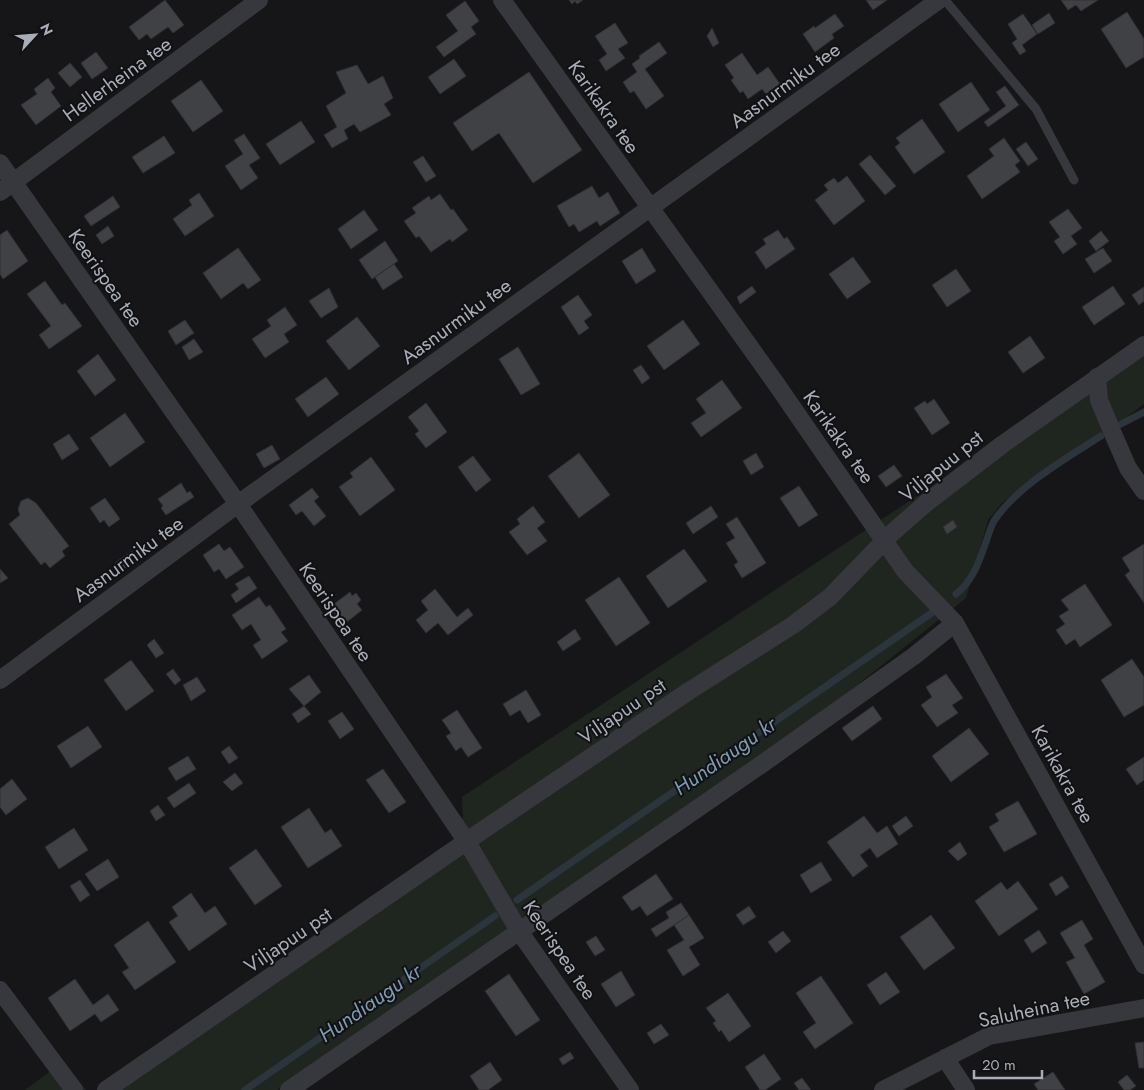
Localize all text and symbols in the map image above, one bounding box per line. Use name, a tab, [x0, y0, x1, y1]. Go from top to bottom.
north arrow	[10, 10, 60, 60]
text: N	[35, 20, 58, 39]
street label: Hellerheina tee	[57, 30, 178, 129]
street label: Aasnurmiku tee	[724, 35, 846, 135]
street label: Karikakra tee	[561, 55, 646, 160]
street label: Keerispea tee	[61, 223, 150, 333]
street label: Aasnurmiku tee	[395, 271, 517, 371]
street label: Karikakra tee	[796, 385, 881, 490]
street label: Viljapuu pst	[893, 423, 990, 509]
street label: Aasnurmiku tee	[67, 509, 189, 609]
street label: Keerispea tee	[292, 557, 380, 668]
street label: Viljapuu pst	[573, 671, 672, 751]
water label: Hundiaugu kr	[667, 709, 783, 803]
street label: Karikakra tee	[1024, 720, 1101, 829]
street label: Keerispea tee	[516, 895, 604, 1006]
street label: Viljapuu pst	[239, 900, 338, 980]
water label: Hundiaugu kr	[312, 956, 428, 1050]
street label: Saluheina tee	[976, 984, 1092, 1035]
scale bar	[974, 1048, 1042, 1080]
text: 20 m	[982, 1054, 1016, 1076]

